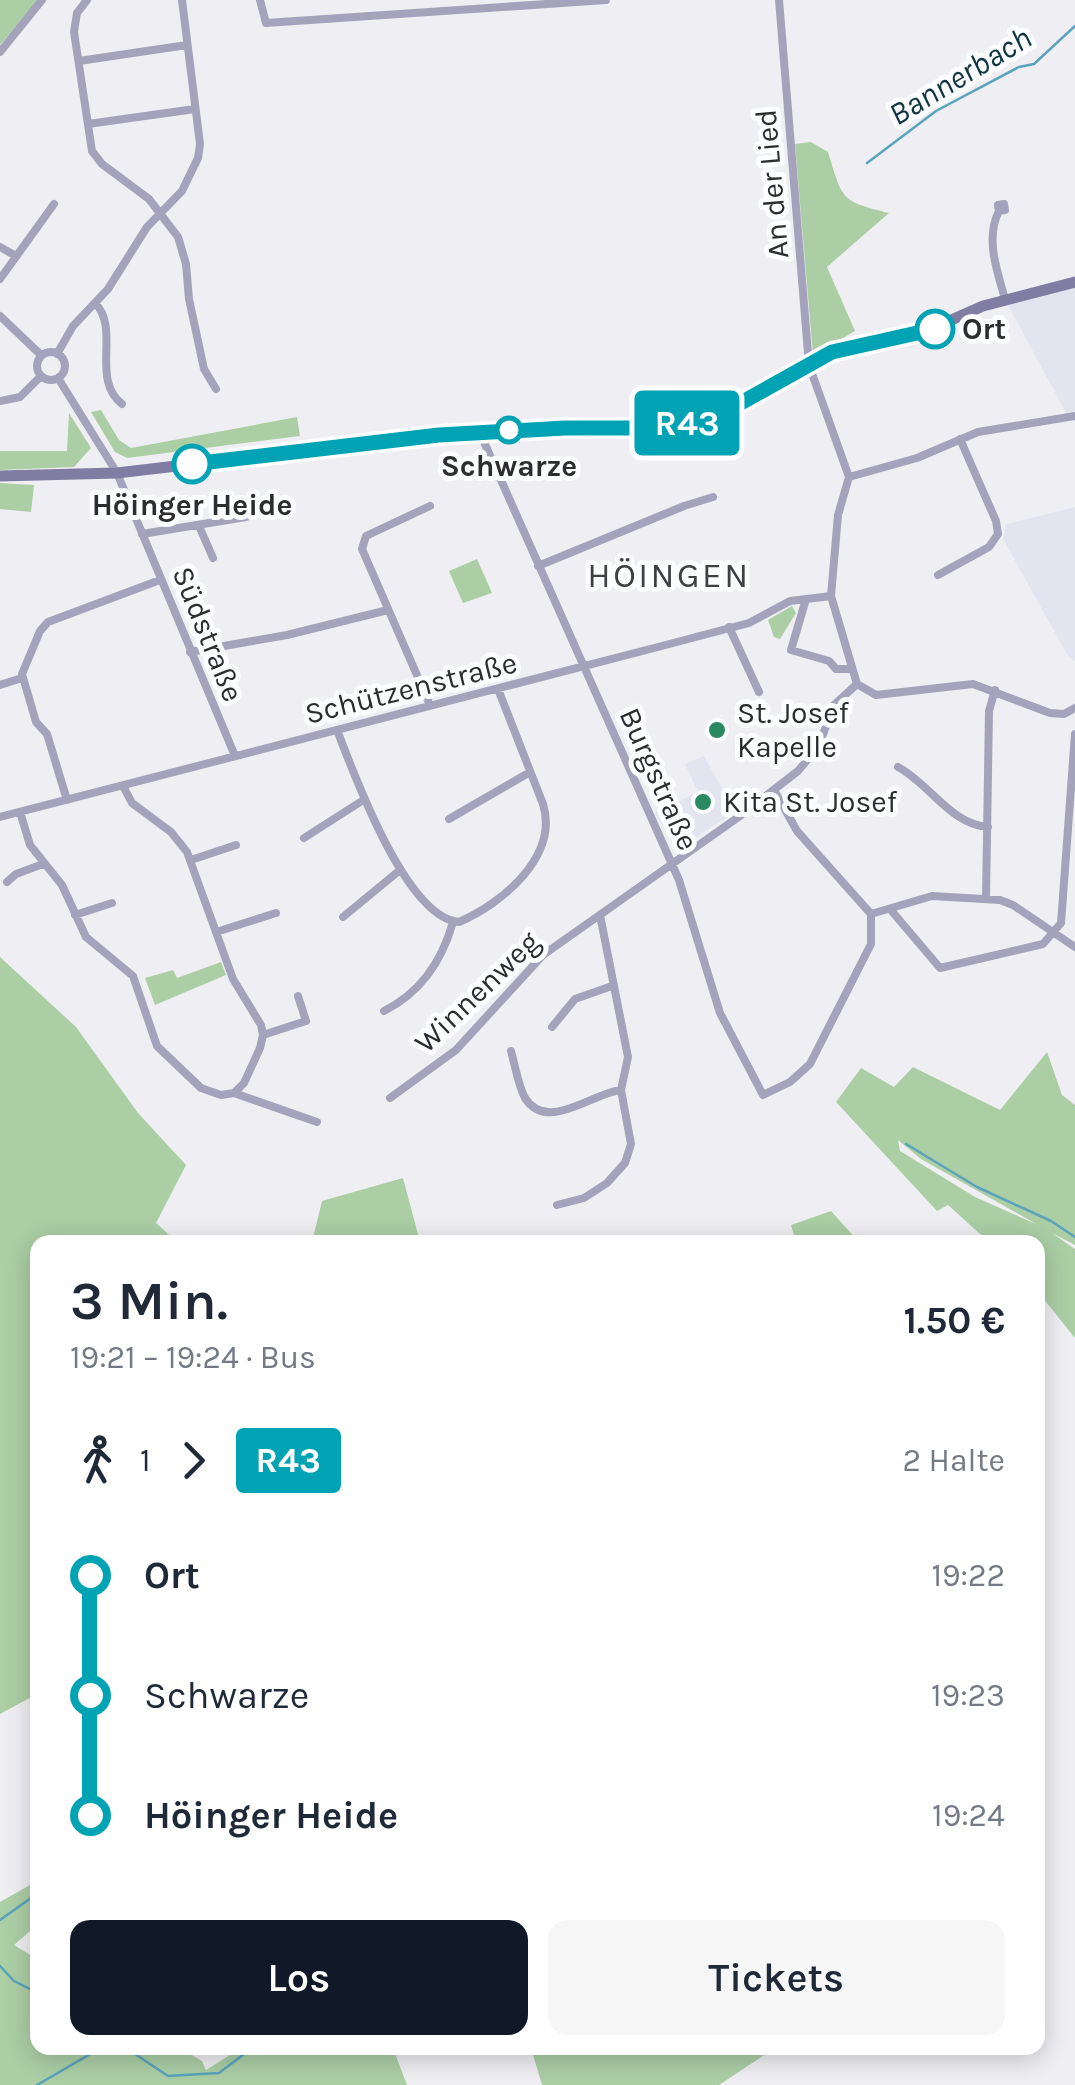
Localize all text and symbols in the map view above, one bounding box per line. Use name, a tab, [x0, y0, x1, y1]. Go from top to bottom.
water label: Bannerbach	[882, 19, 1038, 133]
street label: An der Lied	[748, 108, 796, 260]
marker: Ort	[916, 310, 954, 348]
place label: Ort	[962, 311, 1006, 347]
line badge: R43	[630, 390, 744, 456]
text: R43	[654, 403, 720, 444]
marker: Schwarze	[496, 417, 522, 443]
marker: Höinger Heide	[173, 445, 211, 483]
place label: Schwarze	[441, 448, 577, 484]
place label: Höinger Heide	[92, 487, 292, 523]
district label: HÖINGEN	[587, 555, 751, 596]
street label: Südstraße	[165, 561, 251, 707]
street label: Schützenstraße	[301, 644, 521, 732]
place label: St. Josef Kapelle	[737, 695, 850, 765]
street label: Burgstraße	[612, 702, 706, 856]
marker: St. Josef Kapelle	[706, 719, 728, 741]
place label: Kita St. Josef	[723, 784, 898, 820]
marker: Kita St. Josef	[692, 791, 714, 813]
street label: Winnenweg	[407, 924, 547, 1060]
text: 3 Min.	[70, 1269, 228, 1333]
text: 1.50 €	[903, 1298, 1005, 1343]
text: 19:21 – 19:24 · Bus	[70, 1339, 316, 1376]
icon: walk	[70, 1433, 125, 1488]
icon: forward	[166, 1433, 221, 1488]
text: R43	[256, 1440, 321, 1481]
text: 1	[140, 1442, 151, 1479]
text: 2 Halte	[902, 1442, 1005, 1479]
text: Ort	[144, 1553, 200, 1598]
text: 19:22	[931, 1557, 1005, 1594]
text: Schwarze	[144, 1673, 309, 1718]
text: 19:23	[931, 1677, 1005, 1714]
text: Höinger Heide	[144, 1793, 398, 1838]
text: 19:24	[932, 1797, 1005, 1834]
button: Los	[70, 1920, 528, 2035]
button: Tickets	[548, 1920, 1005, 2035]

